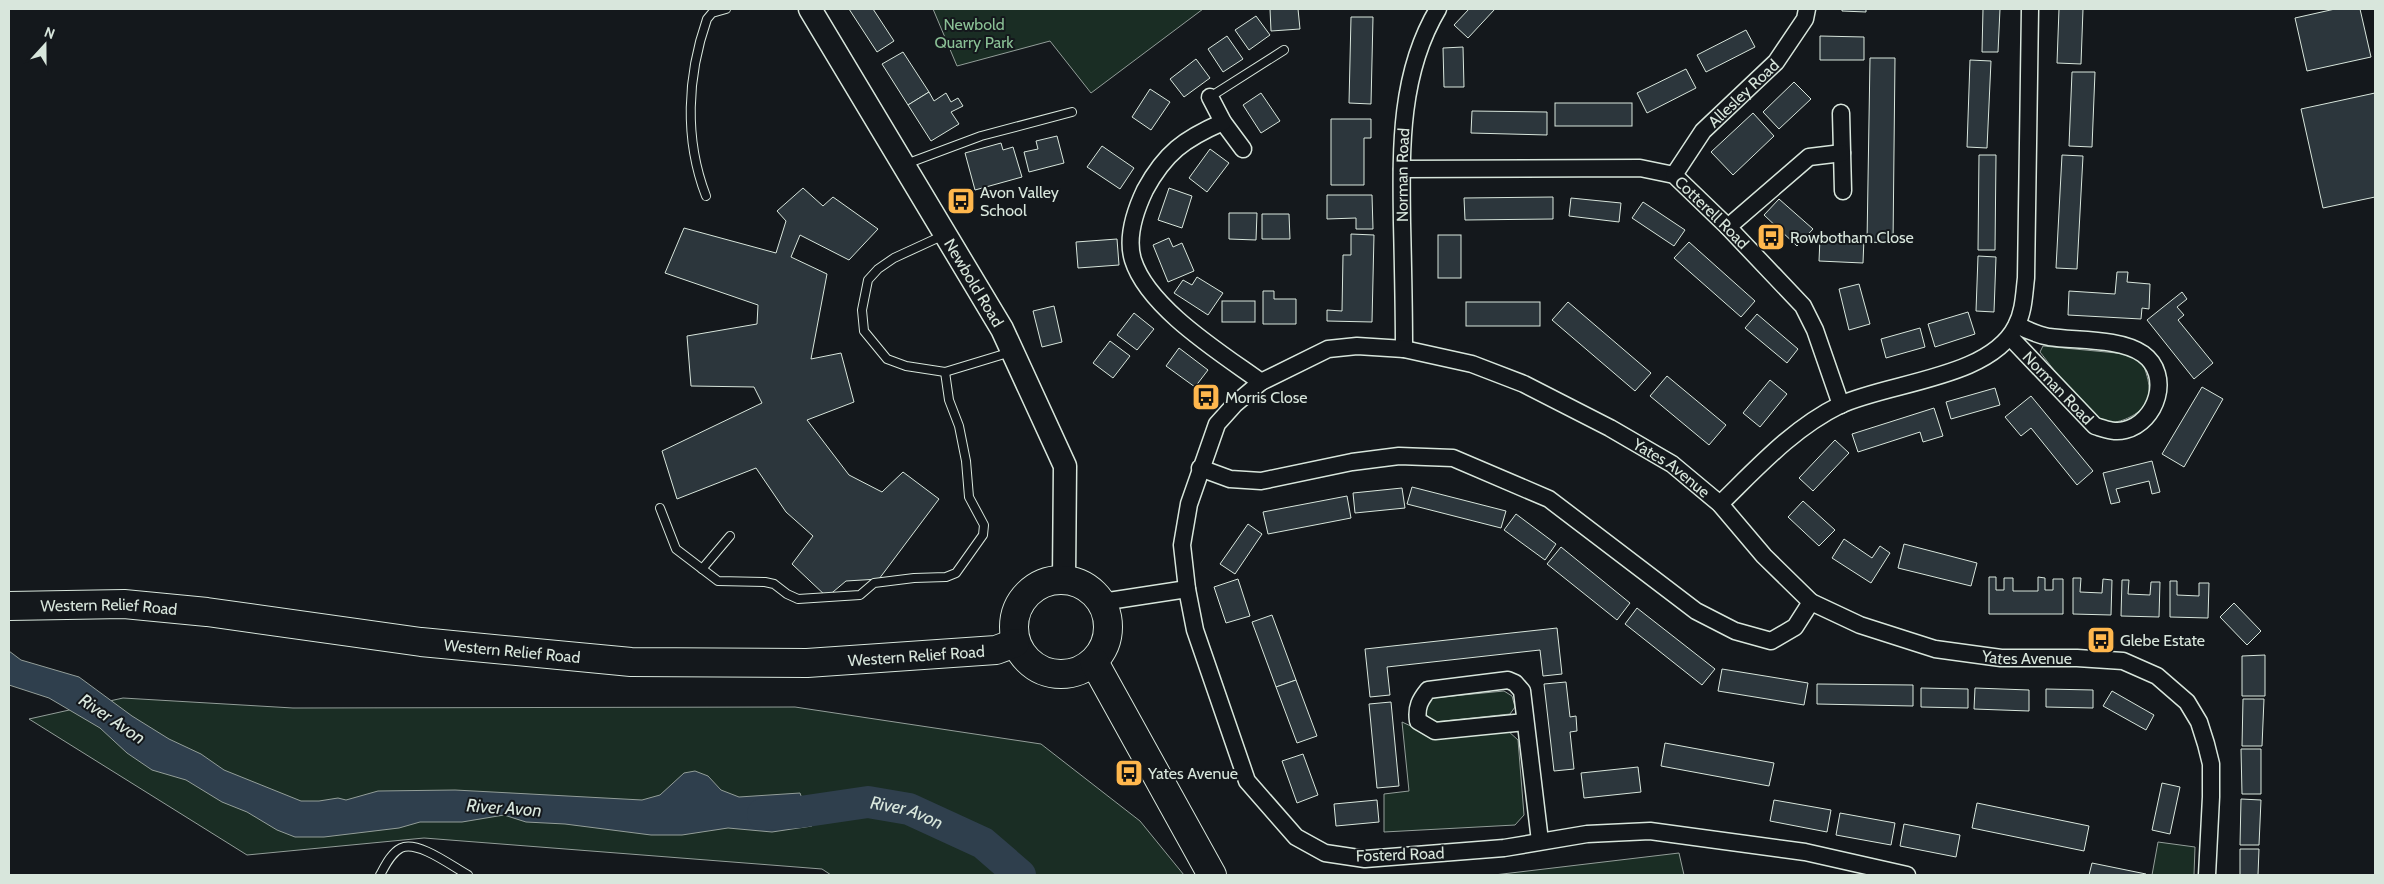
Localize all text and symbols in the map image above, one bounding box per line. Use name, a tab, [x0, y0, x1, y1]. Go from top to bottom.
park label: Newbold Quarry Park	[935, 15, 1014, 52]
north arrow	[20, 20, 70, 70]
text: N	[42, 23, 58, 43]
street label: Allesley Road	[1704, 55, 1783, 131]
street label: Norman Road	[1393, 127, 1413, 222]
street label: Cotterell Road	[1671, 172, 1753, 253]
place label: Avon Valley School	[980, 183, 1059, 220]
bus stop icon: Avon Valley School	[946, 186, 976, 216]
bus stop icon: Rowbotham Close	[1756, 222, 1786, 252]
place label: Rowbotham Close	[1790, 228, 1914, 247]
street label: Newbold Road	[940, 235, 1007, 330]
street label: Norman Road	[2019, 347, 2097, 429]
bus stop icon: Morris Close	[1191, 382, 1221, 412]
place label: Morris Close	[1225, 388, 1308, 407]
street label: Yates Avenue	[1629, 434, 1714, 502]
street label: Western Relief Road	[40, 595, 178, 619]
bus stop icon: Glebe Estate	[2086, 625, 2116, 655]
place label: Glebe Estate	[2120, 631, 2205, 650]
street label: Western Relief Road	[443, 635, 581, 667]
street label: Western Relief Road	[847, 642, 985, 670]
street label: Yates Avenue	[1980, 646, 2072, 668]
water label: River Avon	[75, 689, 149, 749]
bus stop icon: Yates Avenue	[1114, 758, 1144, 788]
place label: Yates Avenue	[1147, 764, 1238, 783]
water label: River Avon	[869, 792, 947, 834]
water label: River Avon	[466, 794, 542, 822]
street label: Fosterd Road	[1355, 843, 1445, 866]

